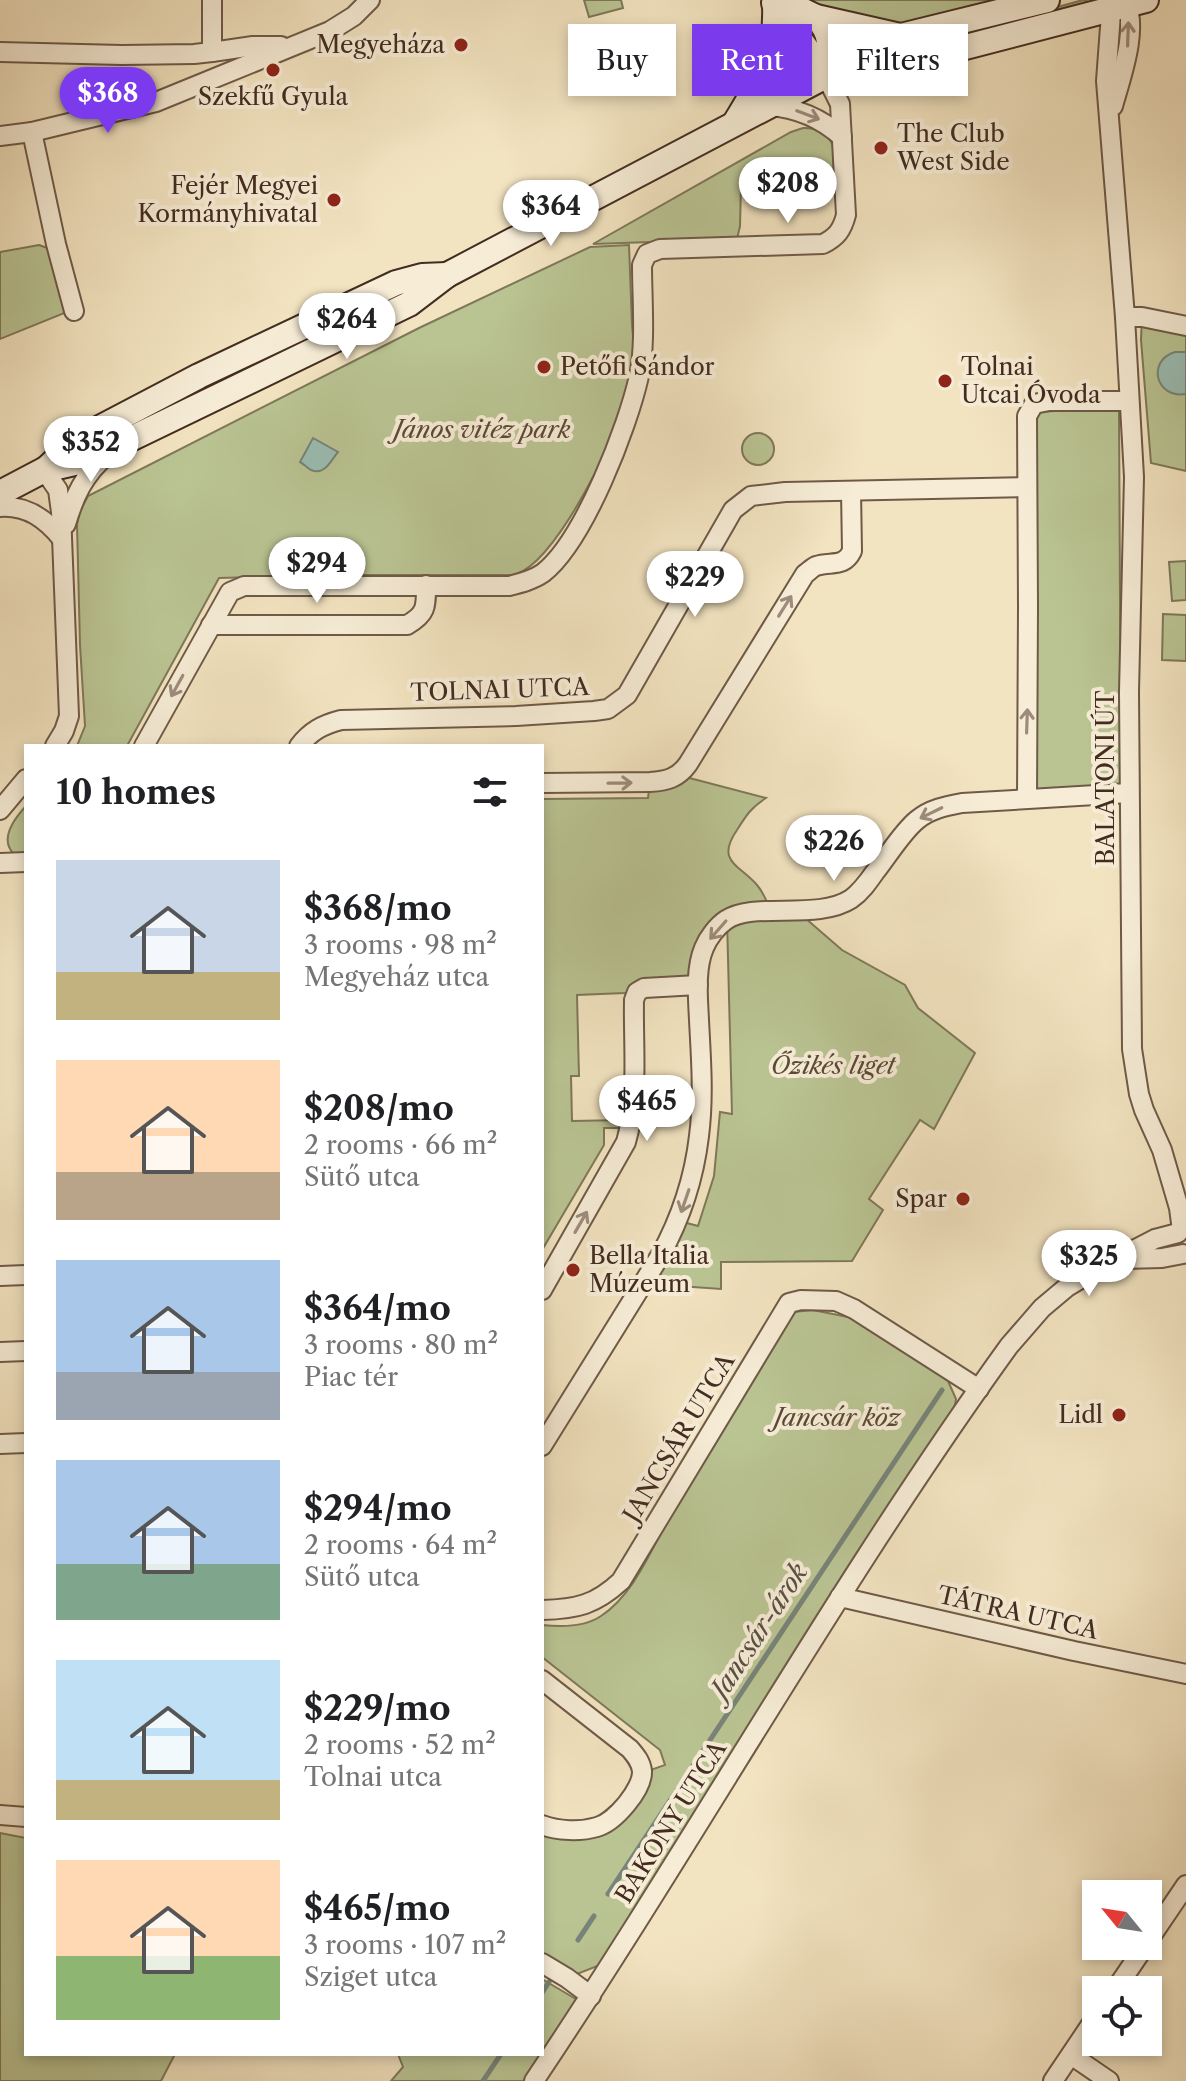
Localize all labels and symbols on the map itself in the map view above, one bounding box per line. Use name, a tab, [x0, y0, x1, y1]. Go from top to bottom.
one-way arrow	[1121, 21, 1136, 48]
place label: Megyeháza	[316, 30, 445, 59]
marker: Megyeháza	[452, 36, 470, 54]
marker: Szekfű Gyula	[264, 61, 282, 79]
pin: $368	[61, 67, 155, 135]
place label: Szekfű Gyula	[198, 82, 349, 111]
one-way arrow	[795, 109, 820, 123]
place label: The Club West Side	[896, 119, 1010, 176]
marker: The Club West Side	[872, 139, 890, 157]
pin: $208	[741, 157, 835, 225]
place label: Fejér Megyei Kormányhivatal	[137, 171, 318, 228]
pin: $364	[504, 180, 598, 248]
marker: Fejér Megyei Kormányhivatal	[325, 191, 343, 209]
pin: $264	[300, 293, 394, 361]
place label: Petőfi Sándor	[560, 352, 715, 381]
place label: Tolnai Utcai Óvoda	[961, 352, 1101, 409]
marker: Petőfi Sándor	[535, 358, 553, 376]
marker: Tolnai Utcai Óvoda	[936, 372, 954, 390]
park label: János vitéz park	[387, 415, 571, 444]
pin: $352	[44, 416, 138, 484]
pin: $294	[270, 537, 364, 605]
pin: $229	[648, 551, 742, 619]
one-way arrow	[778, 595, 794, 618]
street label: TOLNAI UTCA	[410, 672, 591, 707]
one-way arrow	[169, 673, 185, 697]
street label: BALATONI ÚT	[1090, 690, 1120, 866]
one-way arrow	[1020, 708, 1035, 735]
one-way arrow	[606, 775, 633, 790]
one-way arrow	[920, 806, 944, 821]
pin: $226	[787, 815, 881, 883]
one-way arrow	[709, 919, 727, 939]
park label: Őzikés liget	[771, 1050, 897, 1080]
pin: $465	[600, 1075, 694, 1143]
place label: Spar	[895, 1184, 947, 1213]
one-way arrow	[676, 1188, 691, 1213]
marker: Spar	[954, 1190, 972, 1208]
one-way arrow	[573, 1211, 589, 1234]
pin: $325	[1042, 1230, 1136, 1298]
place label: Bella Italia Múzeum	[589, 1241, 709, 1298]
marker: Bella Italia Múzeum	[564, 1261, 582, 1279]
street label: JANCSÁR UTCA	[615, 1347, 741, 1531]
place label: Lidl	[1058, 1400, 1103, 1429]
park label: Jancsár köz	[767, 1403, 902, 1432]
marker: Lidl	[1110, 1406, 1128, 1424]
water label: Jancsár-árok	[700, 1557, 815, 1710]
street label: TÁTRA UTCA	[935, 1580, 1102, 1645]
street label: BAKONY UTCA	[609, 1734, 733, 1908]
north arrow	[1082, 1880, 1162, 1960]

